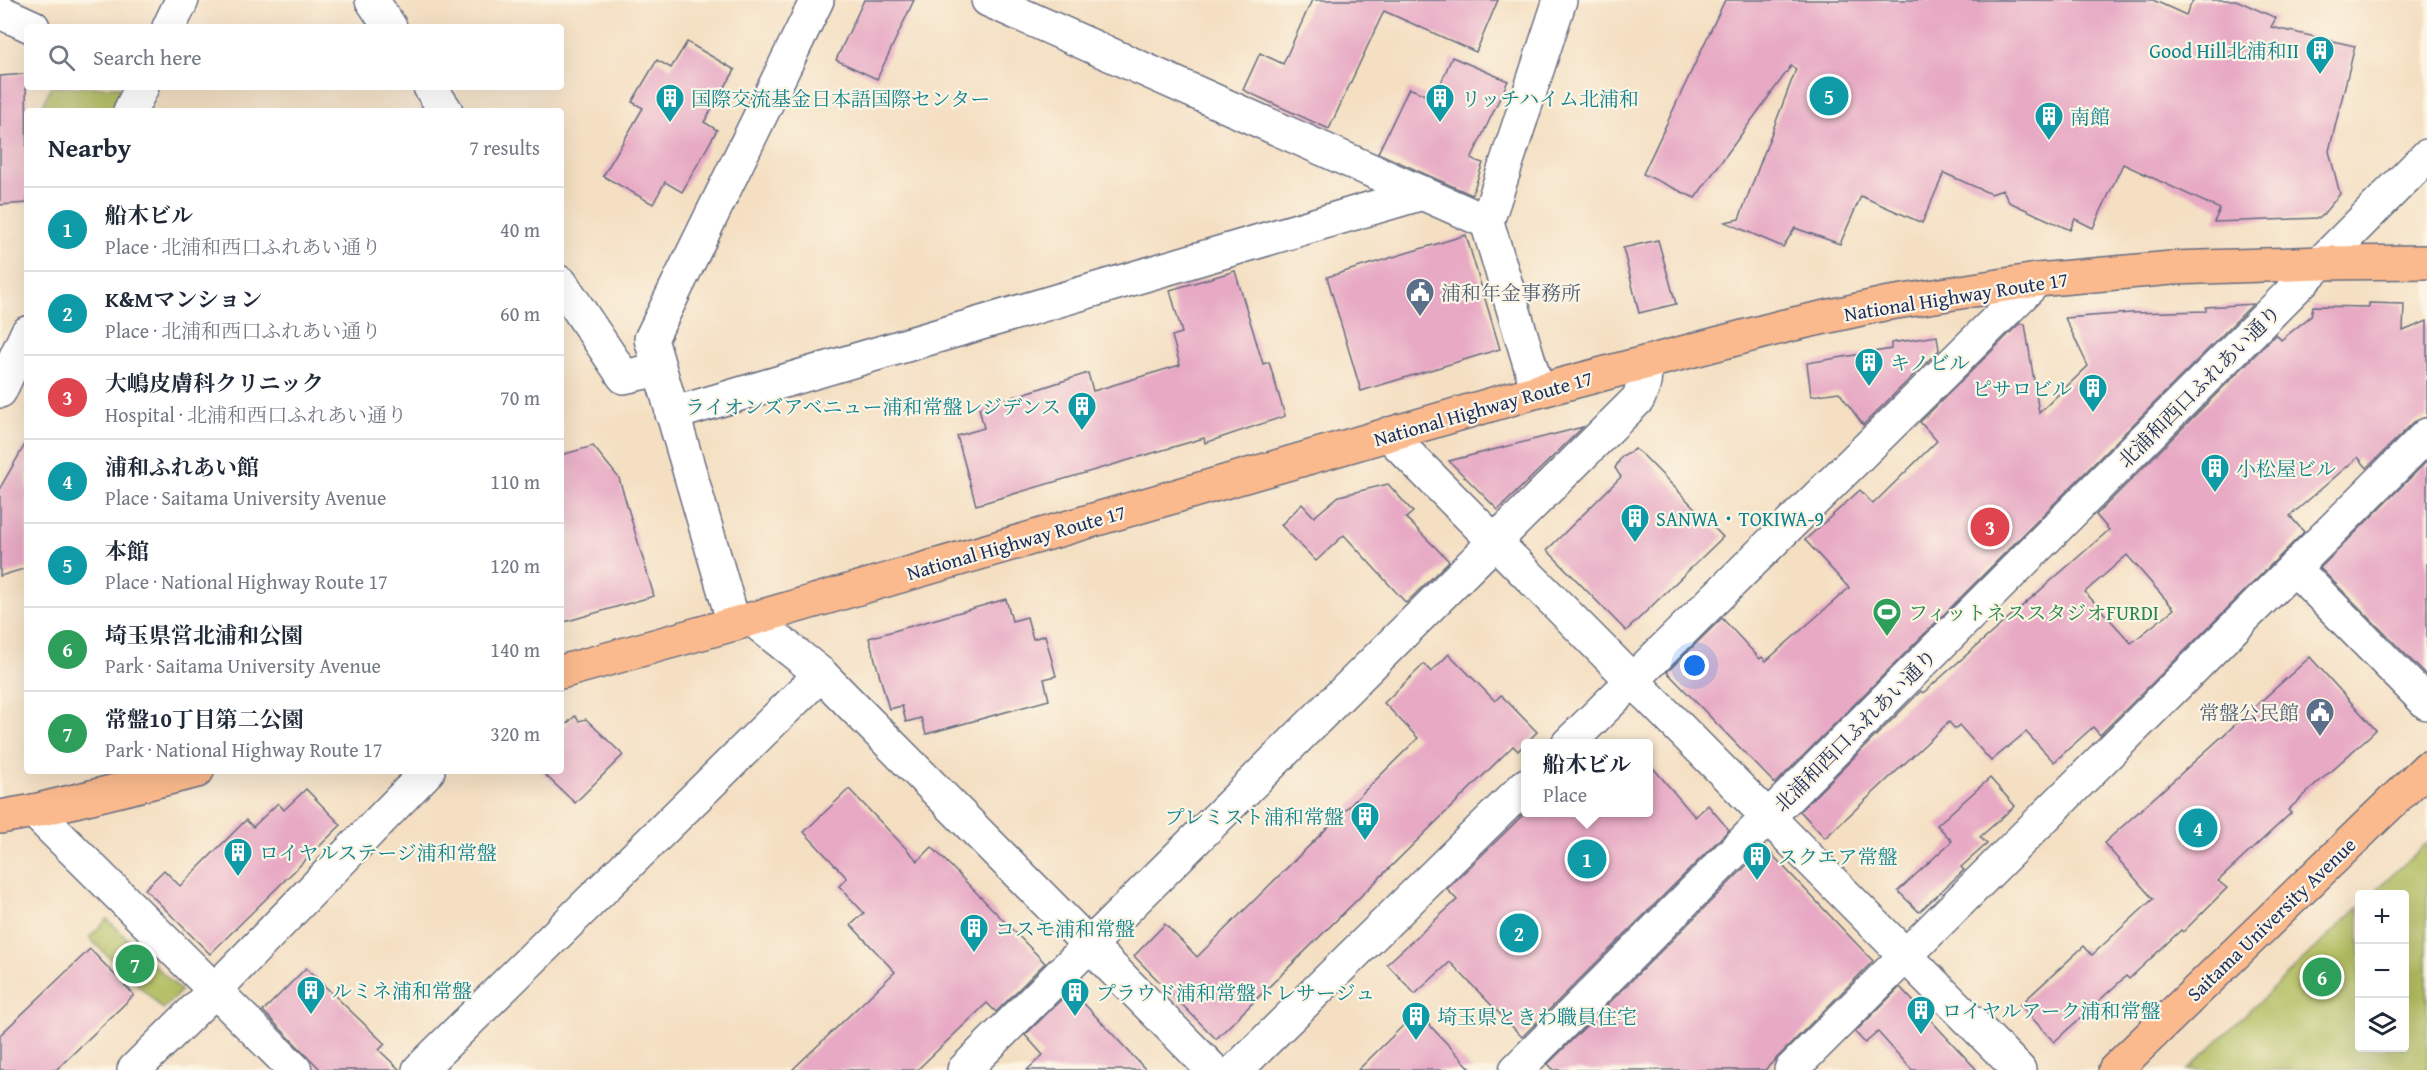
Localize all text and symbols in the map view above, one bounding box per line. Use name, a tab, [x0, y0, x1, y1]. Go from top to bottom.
search box	[24, 24, 564, 90]
building icon: Good Hill北浦和Ⅱ	[2304, 34, 2336, 76]
place label: Good Hill北浦和Ⅱ	[2149, 36, 2299, 65]
icon: search	[45, 41, 78, 74]
text: Search here	[93, 41, 202, 73]
pin: 5	[1810, 74, 1848, 118]
building icon: 国際交流基金日本語国際センター	[654, 82, 686, 124]
building icon: リッチハイム北浦和	[1424, 82, 1456, 124]
place label: 国際交流基金日本語国際センター	[691, 84, 990, 113]
place label: リッチハイム北浦和	[1461, 84, 1639, 113]
building icon: 南館	[2033, 100, 2065, 142]
place label: 南館	[2070, 102, 2110, 131]
text: Nearby	[48, 128, 131, 167]
text: 7 results	[469, 133, 540, 162]
text: 船木ビル	[105, 199, 193, 231]
text: 1	[62, 215, 73, 244]
text: 40 m	[500, 215, 540, 244]
text: Place · 北浦和西口ふれあい通り	[105, 232, 381, 261]
street label: National Highway Route 17	[1842, 264, 2070, 328]
public building icon: 浦和年金事務所	[1404, 276, 1436, 318]
place label: 浦和年金事務所	[1441, 278, 1581, 307]
text: K&Mマンション	[105, 283, 262, 315]
street label: 北浦和西口ふれあい通り	[2111, 298, 2287, 474]
text: 2	[62, 299, 73, 328]
text: 60 m	[500, 299, 540, 328]
text: Place · 北浦和西口ふれあい通り	[105, 316, 381, 345]
building icon: キノビル	[1853, 346, 1885, 388]
place label: キノビル	[1890, 348, 1970, 377]
street label: National Highway Route 17	[1370, 363, 1596, 453]
text: 大嶋皮膚科クリニック	[105, 367, 324, 399]
building icon: ピサロビル	[2077, 372, 2109, 414]
place label: ピサロビル	[1972, 374, 2072, 403]
text: 3	[62, 383, 73, 412]
text: 70 m	[500, 383, 540, 412]
building icon: ライオンズアベニュー浦和常盤レジデンス	[1066, 390, 1098, 432]
place label: ライオンズアベニュー浦和常盤レジデンス	[685, 392, 1061, 421]
text: Hospital · 北浦和西口ふれあい通り	[105, 400, 407, 429]
text: 浦和ふれあい館	[105, 451, 259, 483]
building icon: 小松屋ビル	[2199, 452, 2231, 494]
place label: 小松屋ビル	[2236, 454, 2336, 483]
text: 4	[62, 467, 73, 496]
text: 110 m	[490, 467, 540, 496]
text: Place · Saitama University Avenue	[105, 483, 386, 512]
street label: National Highway Route 17	[903, 497, 1129, 587]
building icon: SANWA・TOKIWA-9	[1619, 502, 1651, 544]
place label: SANWA・TOKIWA-9	[1656, 504, 1824, 533]
pin: 3	[1970, 504, 2010, 550]
text: 本館	[105, 535, 149, 567]
text: 5	[62, 551, 73, 580]
text: 120 m	[490, 551, 540, 580]
text: Place · National Highway Route 17	[105, 567, 388, 596]
sports icon: フィットネススタジオFURDI	[1871, 596, 1903, 638]
place label: フィットネススタジオFURDI	[1908, 598, 2159, 627]
text: 埼玉県営北浦和公園	[105, 619, 303, 651]
text: 6	[62, 635, 73, 664]
text: 140 m	[490, 635, 540, 664]
street label: 北浦和西口ふれあい通り	[1767, 642, 1943, 818]
text: Park · Saitama University Avenue	[105, 651, 381, 680]
your location	[1680, 651, 1709, 680]
public building icon: 常盤公民館	[2304, 696, 2336, 738]
place label: 常盤公民館	[2199, 698, 2299, 727]
text: 常盤10丁目第二公園	[105, 703, 304, 735]
text: 7	[62, 719, 73, 748]
text: 320 m	[490, 719, 540, 748]
text: Park · National Highway Route 17	[105, 735, 382, 764]
popup	[1521, 739, 1653, 817]
text: 船木ビル	[1543, 748, 1631, 780]
text: Place	[1543, 780, 1587, 809]
building icon: プレミスト浦和常盤	[1349, 800, 1381, 842]
place label: プレミスト浦和常盤	[1165, 802, 1344, 831]
pin: 4	[2178, 806, 2218, 850]
street label: Saitama University Avenue	[2180, 830, 2362, 1008]
building icon: ロイヤルステージ浦和常盤	[222, 836, 254, 878]
pin: 1	[1568, 836, 1606, 882]
place label: ロイヤルステージ浦和常盤	[259, 838, 497, 867]
building icon: スクエア常盤	[1741, 840, 1773, 882]
place label: スクエア常盤	[1778, 842, 1898, 871]
map controls	[2355, 890, 2409, 1052]
button: +	[2355, 890, 2409, 944]
pin: 2	[1500, 910, 1538, 956]
building icon: コスモ浦和常盤	[958, 912, 990, 954]
place label: コスモ浦和常盤	[995, 914, 1135, 943]
pin: 7	[116, 942, 154, 986]
button: −	[2355, 944, 2409, 998]
pin: 6	[2302, 954, 2342, 1000]
building icon: ルミネ浦和常盤	[295, 974, 327, 1016]
place label: ルミネ浦和常盤	[332, 976, 472, 1005]
building icon: プラウド浦和常盤トレサージュ	[1059, 976, 1091, 1018]
place label: プラウド浦和常盤トレサージュ	[1096, 978, 1375, 1007]
building icon: ロイヤルアーク浦和常盤	[1905, 994, 1937, 1036]
place label: ロイヤルアーク浦和常盤	[1942, 996, 2161, 1025]
button: layers	[2355, 998, 2409, 1052]
building icon: 埼玉県ときわ職員住宅	[1400, 1000, 1432, 1042]
place label: 埼玉県ときわ職員住宅	[1437, 1002, 1637, 1031]

